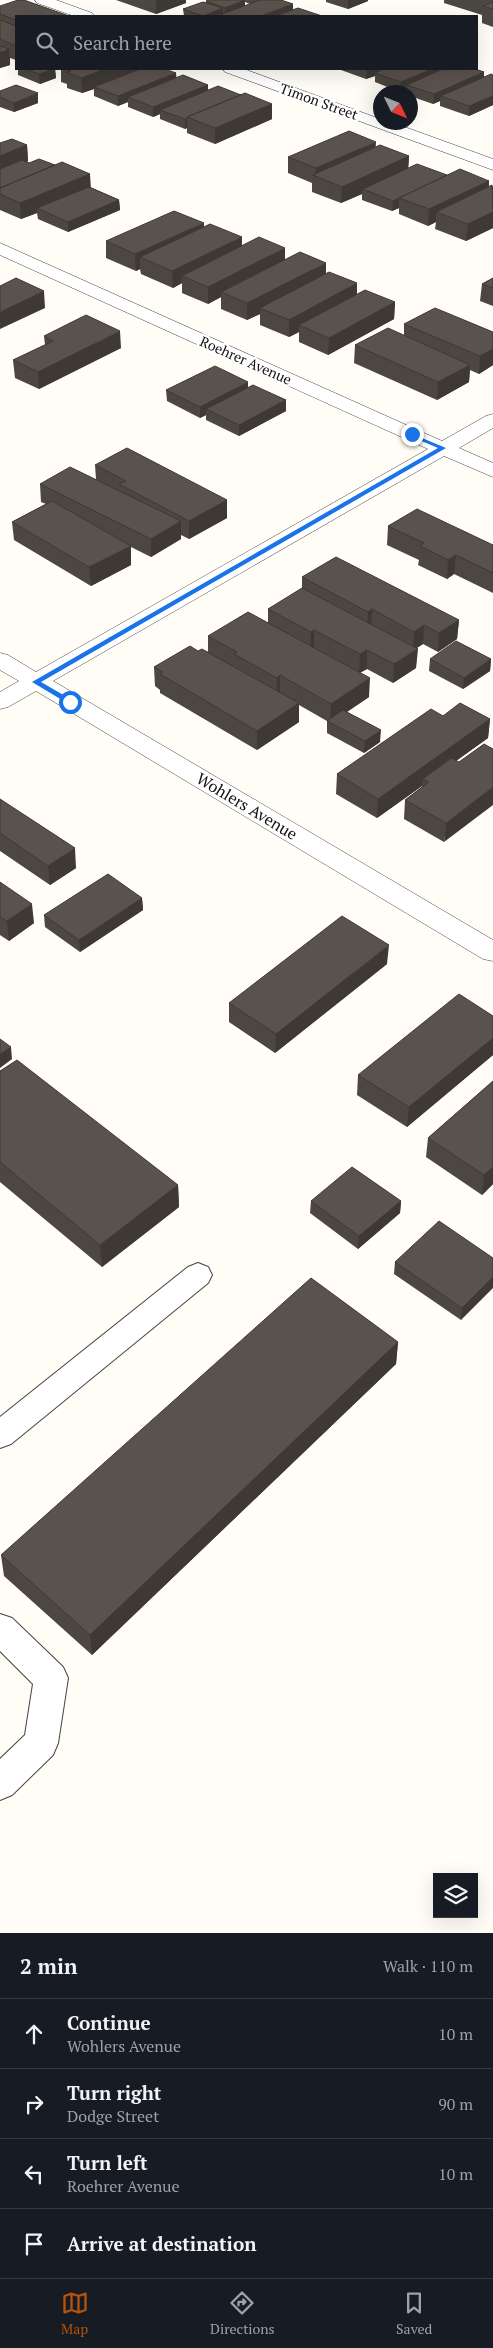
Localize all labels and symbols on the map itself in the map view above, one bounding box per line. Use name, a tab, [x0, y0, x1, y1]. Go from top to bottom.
street label: Timon Street	[277, 78, 361, 124]
north arrow	[373, 85, 418, 130]
street label: Roehrer Avenue	[197, 331, 295, 389]
route end	[401, 423, 424, 446]
route start	[59, 691, 82, 714]
street label: Wohlers Avenue	[192, 767, 302, 845]

